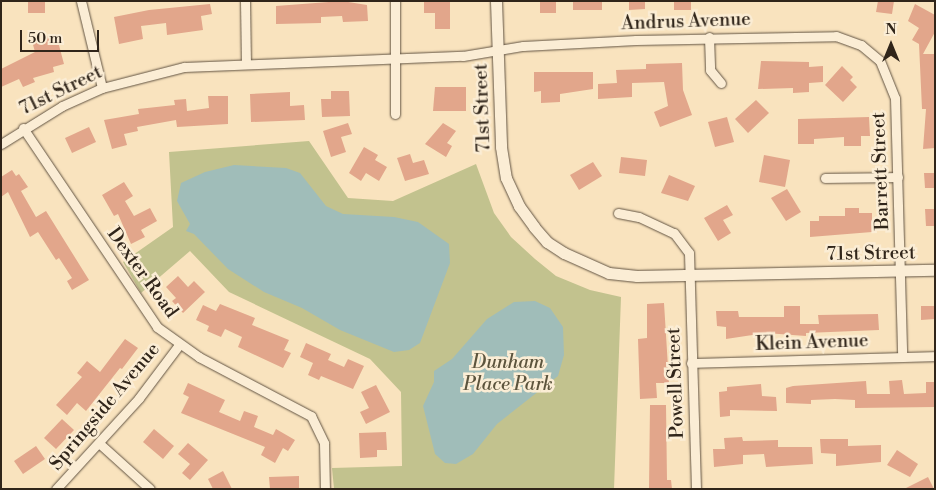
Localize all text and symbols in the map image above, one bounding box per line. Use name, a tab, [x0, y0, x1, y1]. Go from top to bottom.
street label: Andrus Avenue	[621, 8, 751, 36]
scale bar	[22, 20, 101, 52]
north arrow	[866, 20, 916, 70]
text: N	[885, 21, 897, 39]
text: 50 m	[28, 29, 62, 48]
street label: 71st Street	[16, 61, 106, 121]
street label: 71st Street	[470, 63, 496, 153]
street label: Barrett Street	[868, 112, 894, 230]
street label: Dexter Road	[102, 223, 182, 323]
street label: 71st Street	[826, 242, 916, 266]
street label: Powell Street	[663, 327, 689, 439]
street label: Klein Avenue	[755, 330, 869, 356]
street label: Springside Avenue	[45, 339, 165, 475]
park label: Dunham Place Park	[463, 352, 553, 396]

